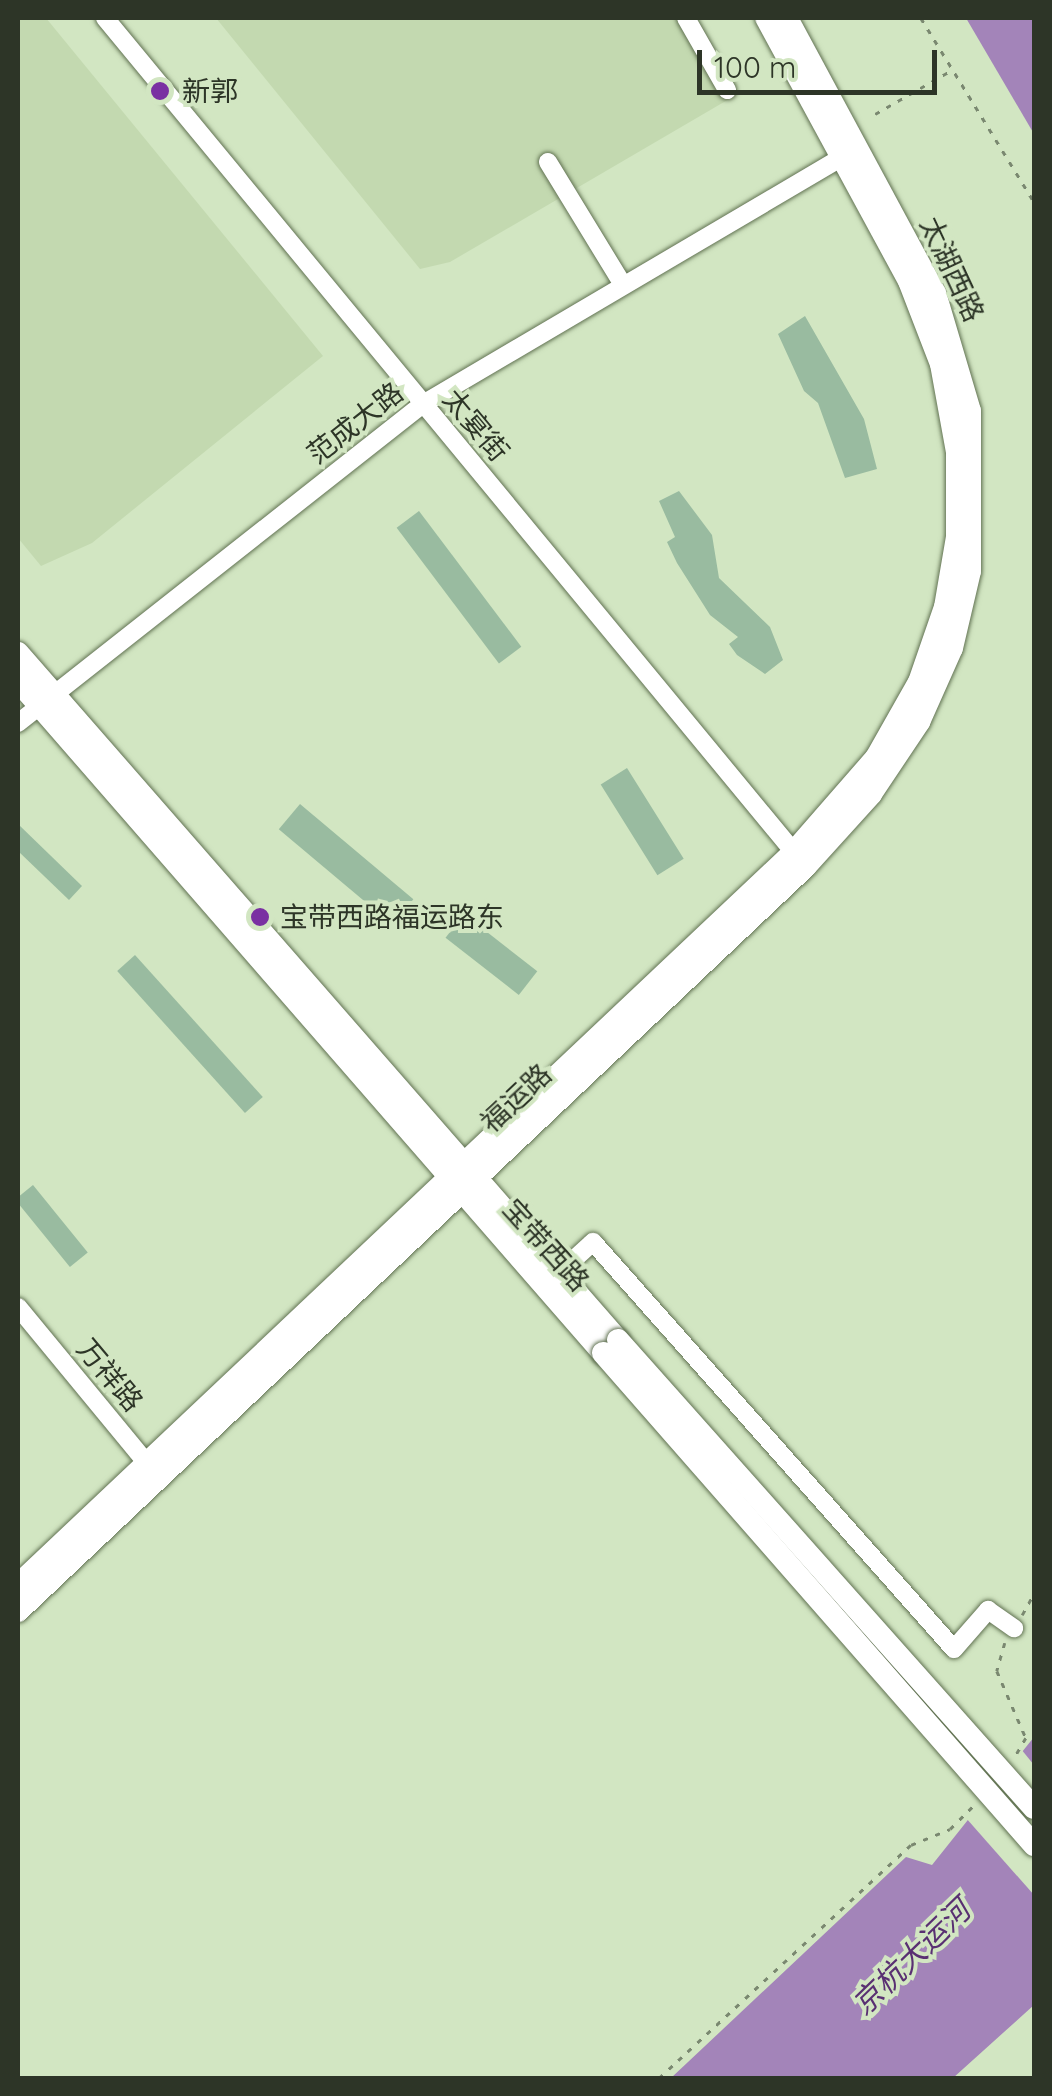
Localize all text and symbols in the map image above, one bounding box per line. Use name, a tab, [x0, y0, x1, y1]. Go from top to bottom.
scale bar	[702, 30, 942, 92]
text: 100 m	[714, 48, 796, 86]
place label: 新郭	[182, 74, 238, 108]
marker: 新郭	[147, 78, 173, 104]
street label: 太湖西路	[913, 211, 991, 327]
street label: 范成大路	[301, 375, 409, 471]
street label: 太宴街	[436, 382, 516, 468]
place label: 宝带西路福运路东	[280, 900, 504, 934]
marker: 宝带西路福运路东	[249, 906, 271, 928]
street label: 福运路	[474, 1057, 558, 1139]
street label: 宝带西路	[496, 1192, 596, 1298]
street label: 万祥路	[70, 1332, 150, 1418]
water label: 京杭大运河	[845, 1892, 977, 2022]

